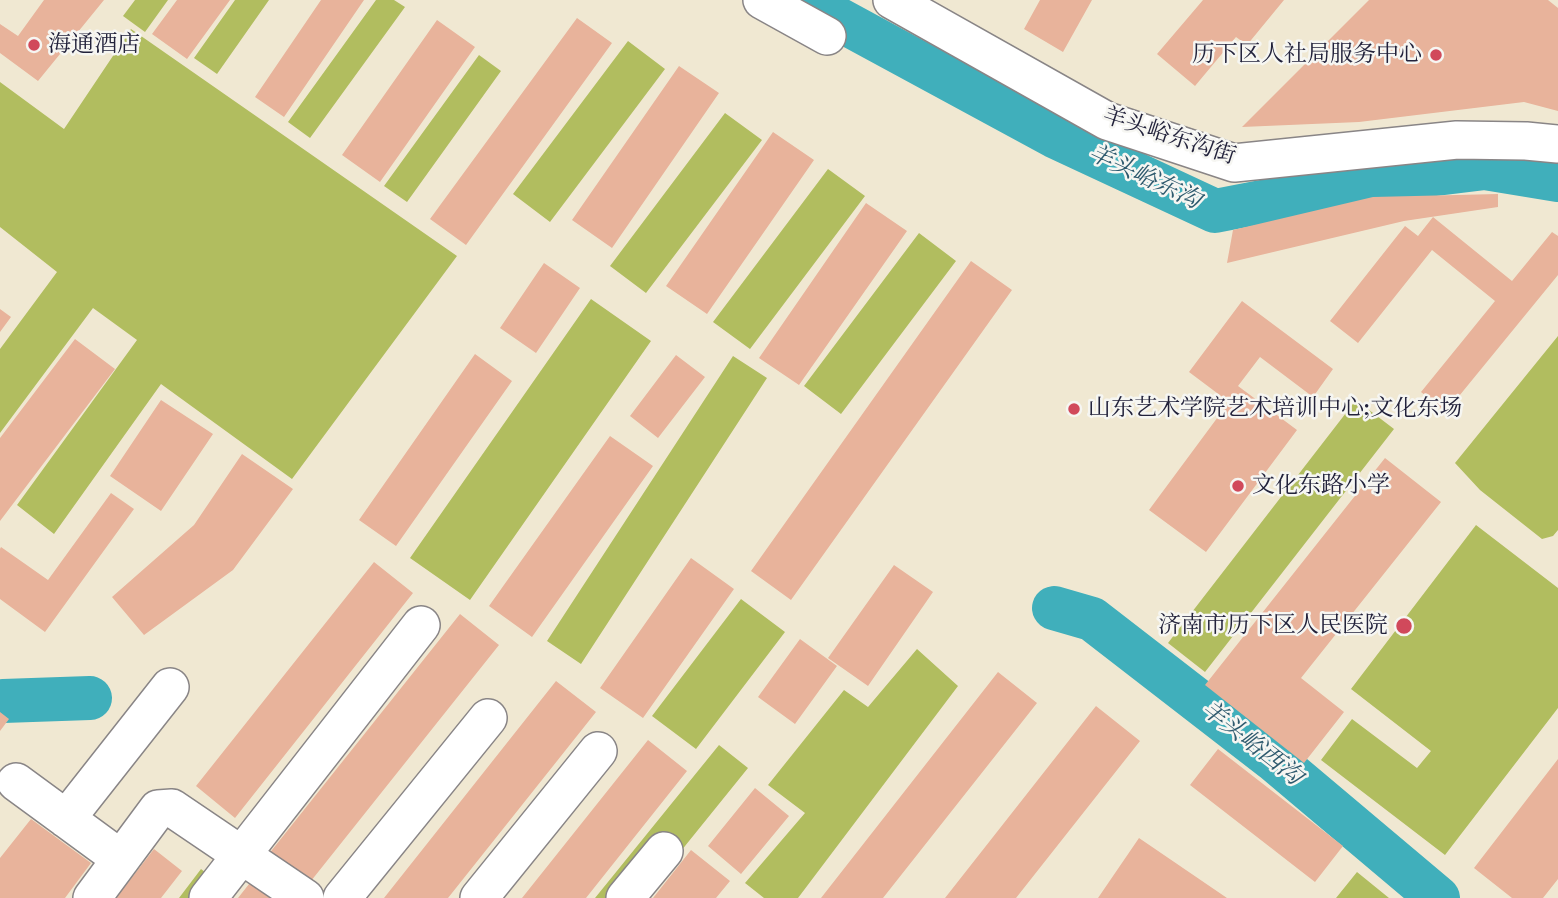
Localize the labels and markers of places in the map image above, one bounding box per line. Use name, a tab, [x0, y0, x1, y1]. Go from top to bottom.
place label: 海通酒店	[48, 31, 140, 59]
marker: 海通酒店	[26, 37, 42, 53]
place label: 历下区人社局服务中心	[1192, 41, 1422, 69]
marker: 历下区人社局服务中心	[1428, 47, 1444, 63]
place label: 山东艺术学院艺术培训中心;文化东场	[1088, 395, 1462, 423]
marker: 山东艺术学院艺术培训中心;文化东场	[1066, 401, 1082, 417]
place label: 文化东路小学	[1252, 472, 1390, 500]
marker: 文化东路小学	[1230, 478, 1246, 494]
place label: 济南市历下区人民医院	[1158, 612, 1388, 640]
marker: 济南市历下区人民医院	[1394, 616, 1414, 636]

